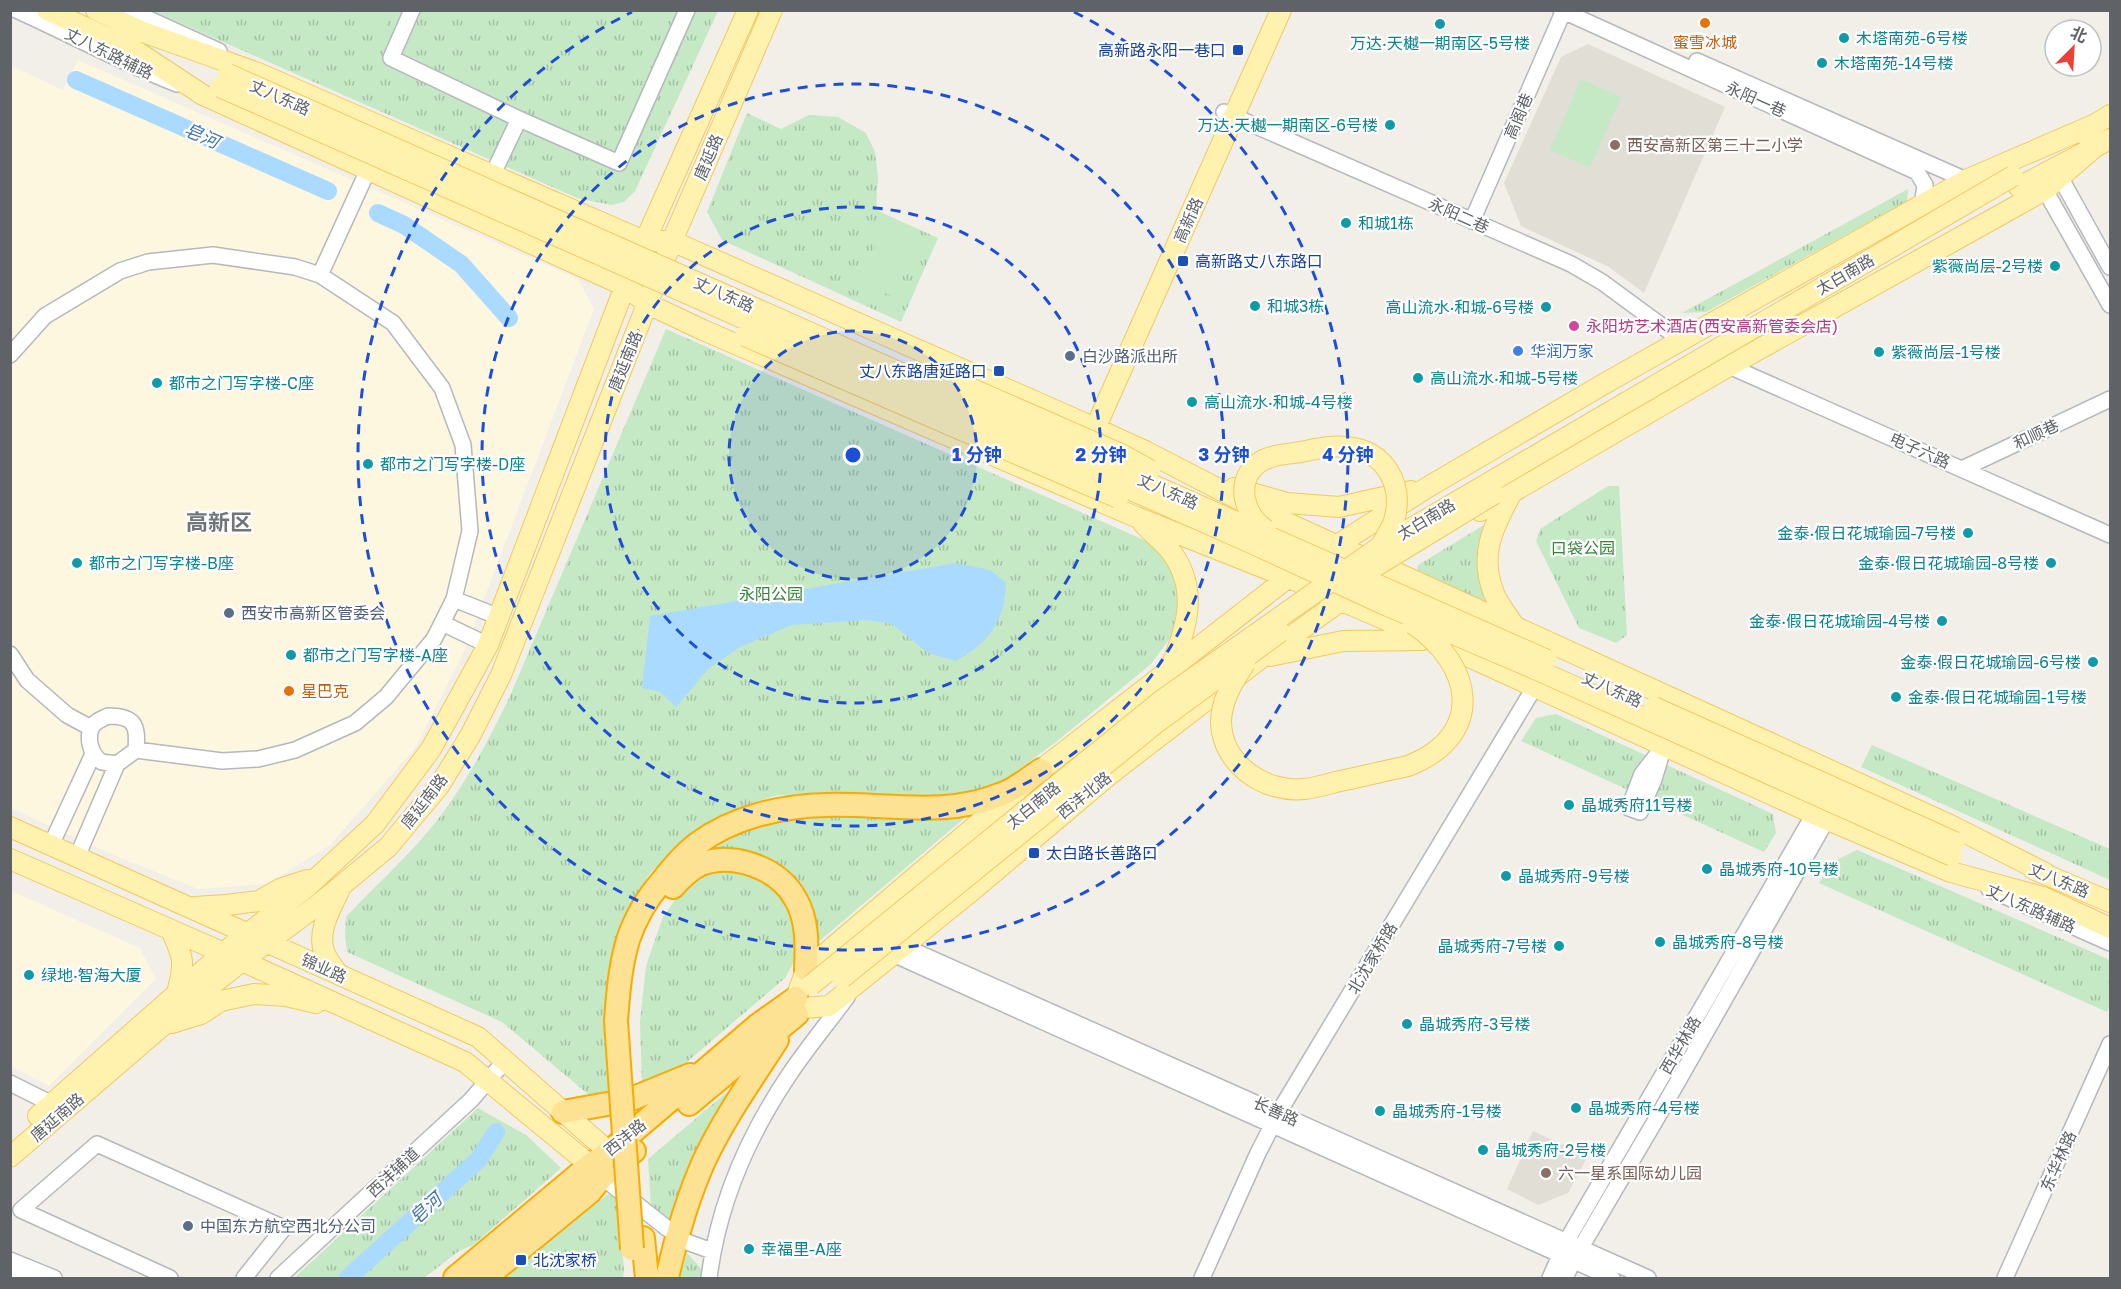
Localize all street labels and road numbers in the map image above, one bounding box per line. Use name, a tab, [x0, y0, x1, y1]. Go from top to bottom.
street label: 丈八东路辅路	[61, 23, 157, 83]
street label: 丈八东路	[247, 75, 313, 119]
street label: 永阳一巷	[1723, 77, 1789, 121]
street label: 高阁巷	[1499, 90, 1537, 142]
street label: 唐延路	[689, 131, 727, 183]
street label: 永阳二巷	[1426, 193, 1492, 237]
street label: 高新路	[1169, 194, 1207, 246]
street label: 太白南路	[1812, 249, 1878, 299]
street label: 丈八东路	[691, 272, 757, 316]
street label: 唐延南路	[604, 328, 646, 394]
street label: 和顺巷	[2010, 415, 2062, 453]
street label: 电子六路	[1887, 428, 1953, 472]
street label: 丈八东路	[1135, 469, 1201, 513]
street label: 太白南路	[1393, 494, 1459, 544]
street label: 丈八东路	[1579, 667, 1645, 711]
street label: 西沣北路	[1053, 767, 1115, 823]
street label: 唐延南路	[396, 770, 452, 832]
street label: 太白南路	[1002, 777, 1064, 833]
street label: 丈八东路	[2026, 858, 2092, 902]
street label: 丈八东路辅路	[1983, 879, 2079, 937]
street label: 北沈家桥路	[1343, 919, 1401, 997]
street label: 锦业路	[298, 949, 350, 987]
street label: 西华林路	[1655, 1012, 1705, 1078]
street label: 唐延南路	[26, 1088, 88, 1146]
street label: 长善路	[1250, 1092, 1302, 1130]
street label: 西沣路	[600, 1114, 650, 1160]
street label: 东华林路	[2036, 1128, 2080, 1194]
street label: 西沣辅道	[363, 1143, 423, 1201]

